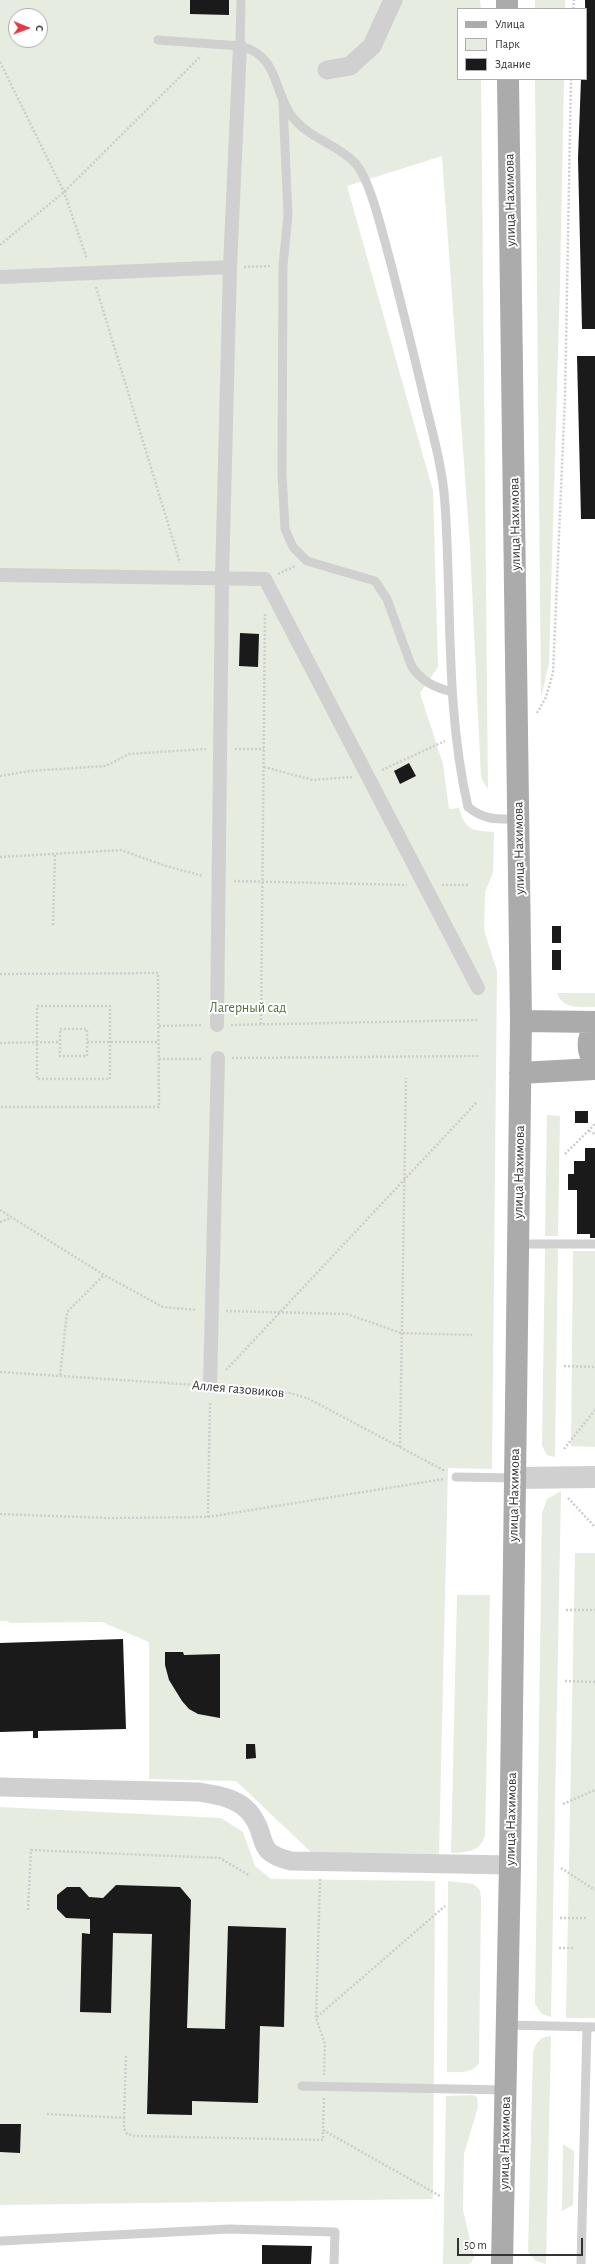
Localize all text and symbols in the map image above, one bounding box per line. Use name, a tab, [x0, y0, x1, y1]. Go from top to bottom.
north arrow	[8, 8, 48, 48]
legend	[457, 8, 587, 80]
text: Улица	[495, 18, 525, 30]
text: С	[34, 25, 45, 31]
text: Парк	[495, 38, 520, 50]
text: Здание	[495, 58, 531, 70]
street label: улица Нахимова	[501, 153, 519, 247]
street label: улица Нахимова	[506, 477, 524, 571]
street label: улица Нахимова	[510, 801, 528, 895]
park label: Лагерный сад	[210, 1000, 286, 1016]
street label: улица Нахимова	[510, 1125, 528, 1219]
street label: Аллея газовиков	[191, 1377, 285, 1401]
street label: улица Нахимова	[505, 1448, 523, 1542]
street label: улица Нахимова	[502, 1772, 520, 1866]
street label: улица Нахимова	[496, 2096, 514, 2190]
scale bar	[459, 2230, 585, 2256]
text: 50 m	[464, 2239, 487, 2251]

